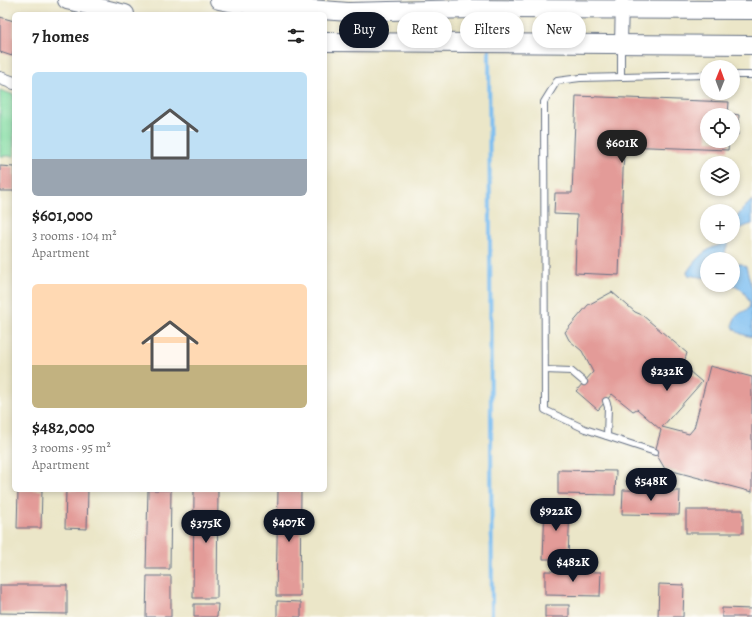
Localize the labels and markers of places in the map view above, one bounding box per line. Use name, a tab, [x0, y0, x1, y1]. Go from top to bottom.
pin: $601K	[594, 130, 650, 164]
pin: $232K	[639, 358, 695, 392]
pin: $548K	[623, 468, 679, 502]
pin: $922K	[528, 498, 584, 532]
pin: $407K	[261, 509, 317, 543]
pin: $375K	[178, 510, 234, 544]
pin: $482K	[545, 549, 601, 583]

